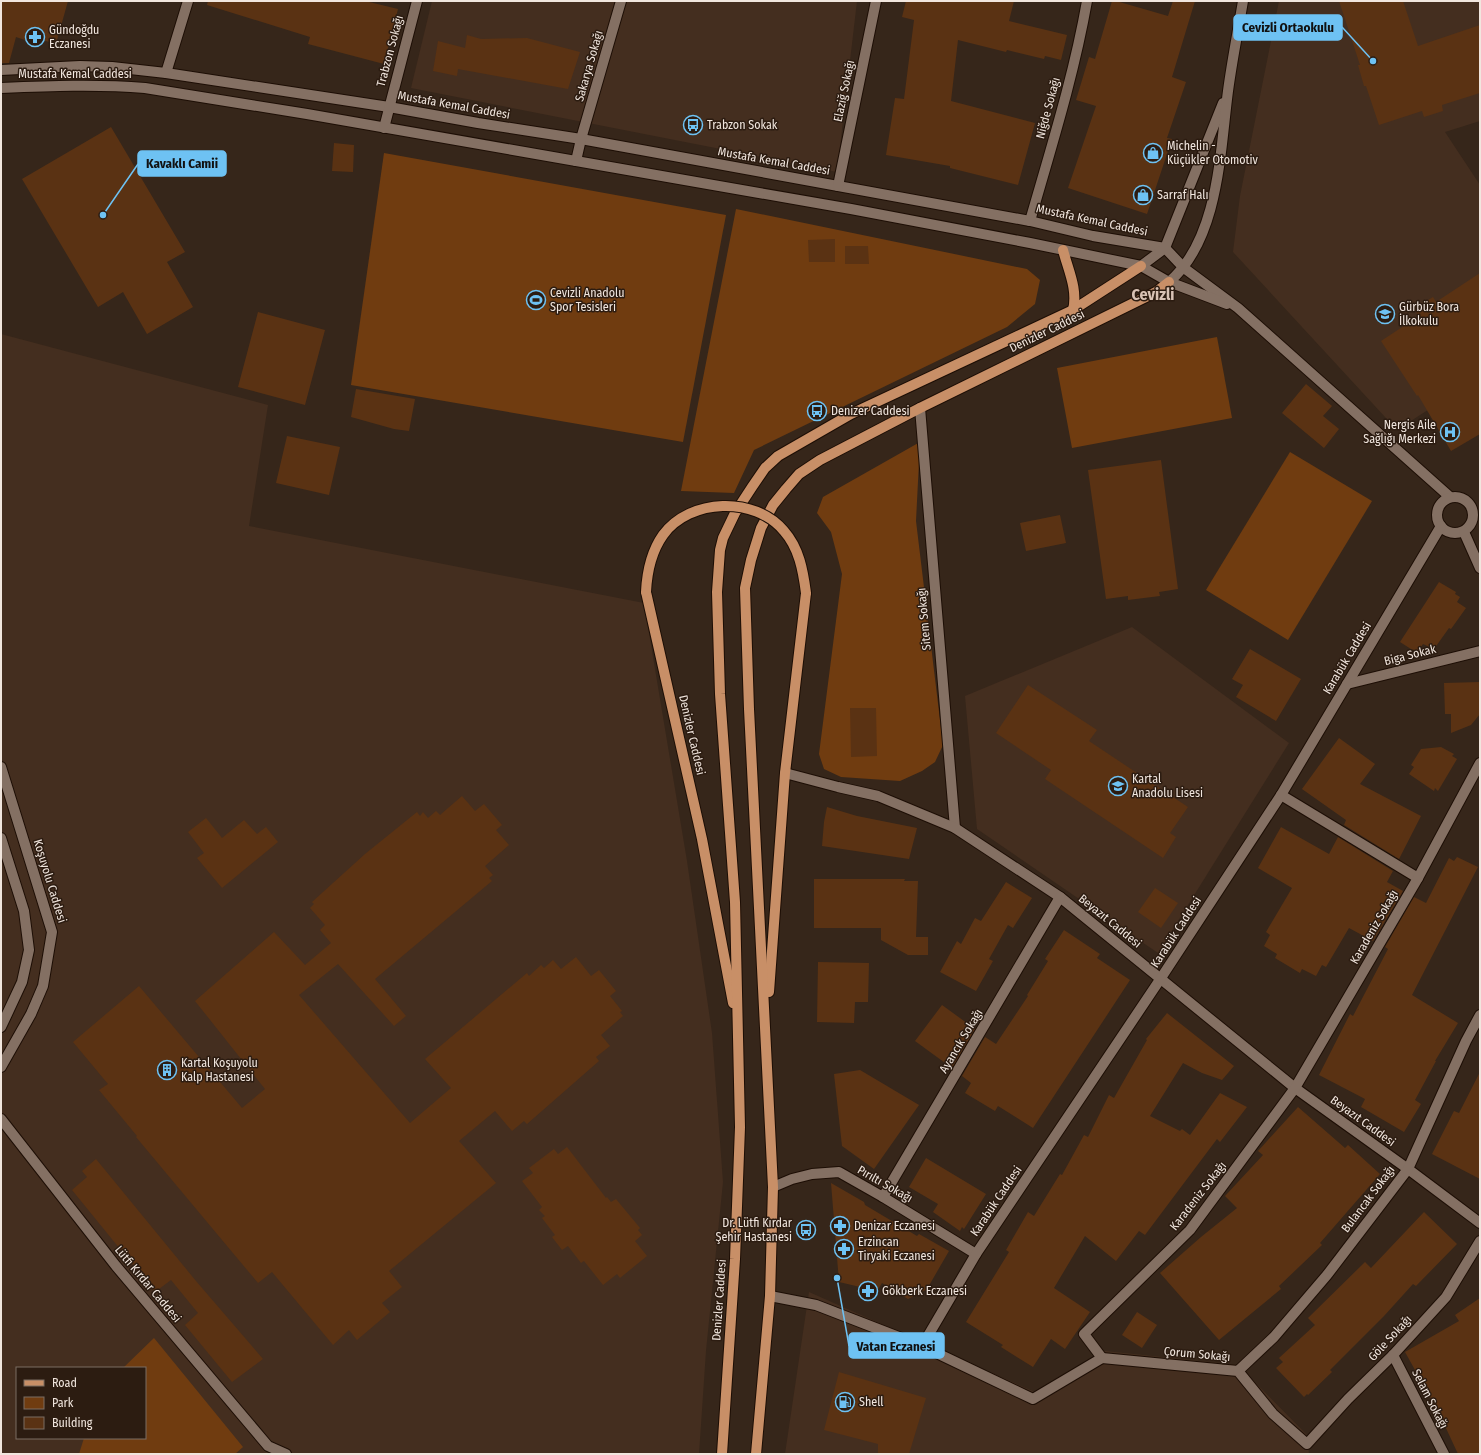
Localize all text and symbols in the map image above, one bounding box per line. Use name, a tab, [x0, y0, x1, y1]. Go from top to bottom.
street label: Trabzon Sokağı	[374, 14, 406, 88]
callout: Cevizli Ortaokulu	[1234, 15, 1342, 40]
text: Cevizli Ortaokulu	[1242, 20, 1334, 35]
place label: Gündoğdu Eczanesi	[49, 23, 99, 51]
pharmacy icon: Gündoğdu Eczanesi	[24, 26, 46, 48]
street label: Sakarya Sokağı	[572, 29, 606, 103]
street label: Elaziğ Sokağı	[831, 59, 857, 123]
street label: Mustafa Kemal Caddesi	[18, 67, 132, 81]
street label: Niğde Sokağı	[1033, 76, 1063, 140]
street label: Mustafa Kemal Caddesi	[397, 88, 511, 122]
bus stop icon: Trabzon Sokak	[682, 114, 704, 136]
place label: Trabzon Sokak	[707, 118, 778, 132]
place label: Michelin - Küçükler Otomotiv	[1167, 139, 1259, 167]
shop icon: Michelin - Küçükler Otomotiv	[1142, 142, 1164, 164]
street label: Mustafa Kemal Caddesi	[717, 144, 831, 178]
callout: Kavaklı Camii	[138, 151, 226, 176]
text: Kavaklı Camii	[146, 156, 218, 171]
shop icon: Sarraf Halı	[1132, 184, 1154, 206]
place label: Sarraf Halı	[1157, 188, 1208, 202]
street label: Mustafa Kemal Caddesi	[1035, 201, 1149, 239]
district label: Cevizli	[1132, 285, 1174, 304]
place label: Cevizli Anadolu Spor Tesisleri	[550, 286, 625, 314]
sports icon: Cevizli Anadolu Spor Tesisleri	[525, 289, 547, 311]
place label: Gürbüz Bora İlkokulu	[1399, 300, 1459, 328]
school or university icon: Gürbüz Bora İlkokulu	[1374, 303, 1396, 325]
street label: Denizler Caddesi	[1007, 307, 1087, 355]
bus stop icon: Denizer Caddesi	[806, 400, 828, 422]
place label: Denizer Caddesi	[831, 404, 910, 418]
place label: Nergis Aile Sağlığı Merkezi	[1363, 418, 1436, 446]
hospital icon: Nergis Aile Sağlığı Merkezi	[1439, 421, 1461, 443]
street label: Sitem Sokağı	[914, 587, 934, 651]
street label: Karabük Caddesi	[1320, 619, 1374, 697]
street label: Biga Sokak	[1383, 642, 1438, 668]
street label: Denizler Caddesi	[676, 694, 708, 776]
place label: Kartal Anadolu Lisesi	[1132, 772, 1203, 800]
school or university icon: Kartal Anadolu Lisesi	[1107, 775, 1129, 797]
street label: Koşuyolu Caddesi	[31, 838, 69, 924]
street label: Karadeniz Sokağı	[1347, 887, 1401, 967]
street label: Beyazıt Caddesi	[1076, 891, 1144, 951]
street label: Karabük Caddesi	[1148, 894, 1204, 970]
street label: Ayancık Sokağı	[936, 1006, 986, 1076]
place label: Kartal Koşuyolu Kalp Hastanesi	[181, 1056, 258, 1084]
building icon: Kartal Koşuyolu Kalp Hastanesi	[156, 1059, 178, 1081]
street label: Beyazıt Caddesi	[1328, 1093, 1398, 1149]
street label: Karadeniz Sokağı	[1167, 1159, 1229, 1233]
street label: Pırıltı Sokağı	[855, 1163, 915, 1205]
street label: Karabük Caddesi	[967, 1163, 1025, 1239]
street label: Bulancak Sokağı	[1338, 1163, 1398, 1235]
pharmacy icon: Denizar Eczanesi	[829, 1215, 851, 1237]
place label: Dr. Lütfi Kırdar Şehir Hastanesi	[715, 1216, 793, 1244]
bus stop icon: Dr. Lütfi Kırdar Şehir Hastanesi	[795, 1219, 817, 1241]
place label: Denizar Eczanesi	[854, 1219, 935, 1233]
place label: Erzincan Tiryaki Eczanesi	[858, 1235, 935, 1263]
pharmacy icon: Erzincan Tiryaki Eczanesi	[833, 1238, 855, 1260]
street label: Lütfi Kırdar Caddesi	[112, 1243, 184, 1325]
street label: Denizler Caddesi	[709, 1259, 729, 1341]
pharmacy icon: Gökberk Eczanesi	[857, 1280, 879, 1302]
place label: Gökberk Eczanesi	[882, 1284, 967, 1298]
street label: Göle Sokağı	[1365, 1312, 1415, 1364]
callout: Vatan Eczanesi	[849, 1333, 944, 1358]
text: Vatan Eczanesi	[856, 1339, 936, 1354]
street label: Çorum Sokağı	[1163, 1344, 1231, 1364]
legend	[16, 1367, 146, 1439]
street label: Selam Sokağı	[1409, 1367, 1451, 1431]
text: Road	[52, 1376, 77, 1390]
fuel station icon: Shell	[834, 1391, 856, 1413]
place label: Shell	[859, 1395, 884, 1409]
text: Park	[52, 1396, 74, 1410]
text: Building	[52, 1416, 93, 1430]

